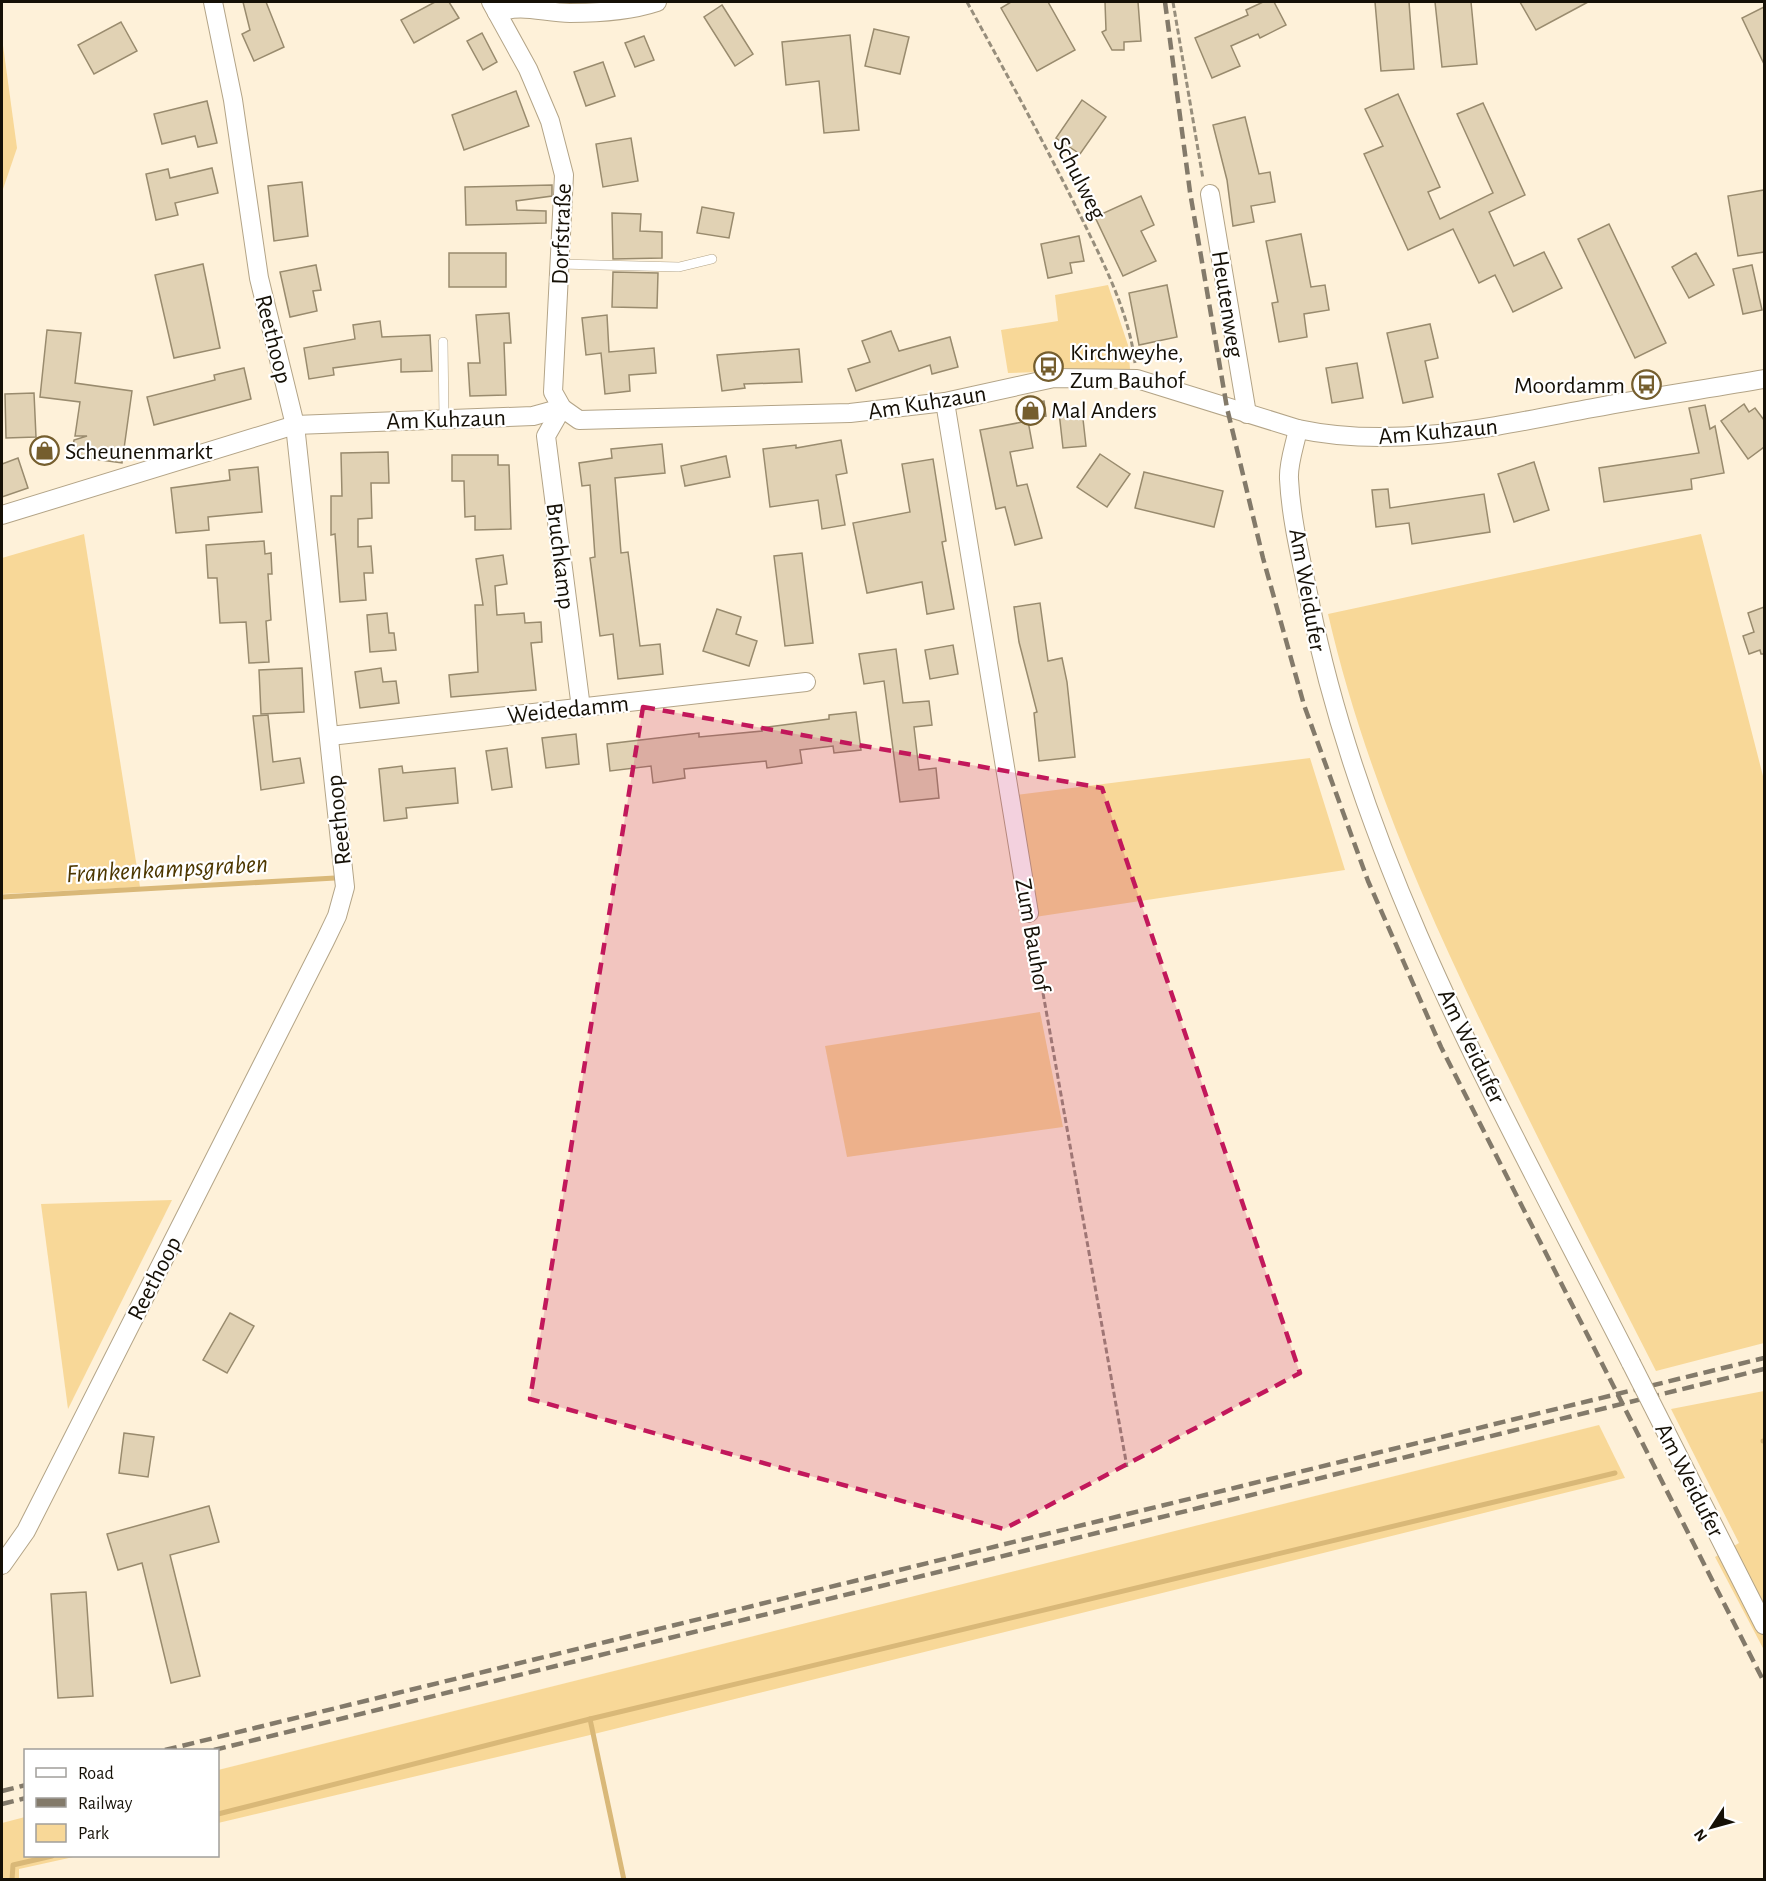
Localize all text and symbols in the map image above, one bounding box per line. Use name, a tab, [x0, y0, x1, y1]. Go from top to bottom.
street label: Schulweg	[1048, 133, 1110, 224]
street label: Dorfstraße	[548, 183, 576, 285]
street label: Heutenweg	[1207, 249, 1247, 360]
street label: Reethoop	[250, 292, 296, 386]
place label: Kirchweyhe, Zum Bauhof	[1070, 341, 1186, 393]
bus stop icon: Kirchweyhe, Zum Bauhof	[1033, 350, 1065, 382]
bus stop icon: Moordamm	[1630, 369, 1662, 401]
place label: Moordamm	[1514, 374, 1625, 398]
street label: Am Kuhzaun	[866, 382, 988, 424]
shop icon: Mal Anders	[1014, 394, 1046, 426]
place label: Mal Anders	[1051, 399, 1157, 423]
street label: Am Kuhzaun	[386, 406, 506, 434]
street label: Am Kuhzaun	[1377, 415, 1499, 449]
shop icon: Scheunenmarkt	[28, 435, 60, 467]
place label: Scheunenmarkt	[65, 440, 213, 464]
street label: Bruchkamp	[542, 502, 578, 611]
street label: Am Weidufer	[1284, 527, 1330, 654]
street label: Weidedamm	[506, 692, 630, 728]
street label: Reethoop	[322, 774, 356, 866]
water label: Frankenkampsgraben	[65, 851, 269, 887]
street label: Zum Bauhof	[1010, 877, 1054, 995]
street label: Am Weidufer	[1433, 985, 1509, 1108]
street label: Reethoop	[124, 1233, 186, 1324]
street label: Am Weidufer	[1650, 1420, 1728, 1541]
legend	[24, 1749, 219, 1857]
text: Road	[78, 1765, 114, 1783]
text: Railway	[78, 1795, 133, 1813]
north arrow	[1682, 1797, 1742, 1857]
text: Park	[78, 1825, 110, 1843]
text: N	[1691, 1826, 1710, 1844]

